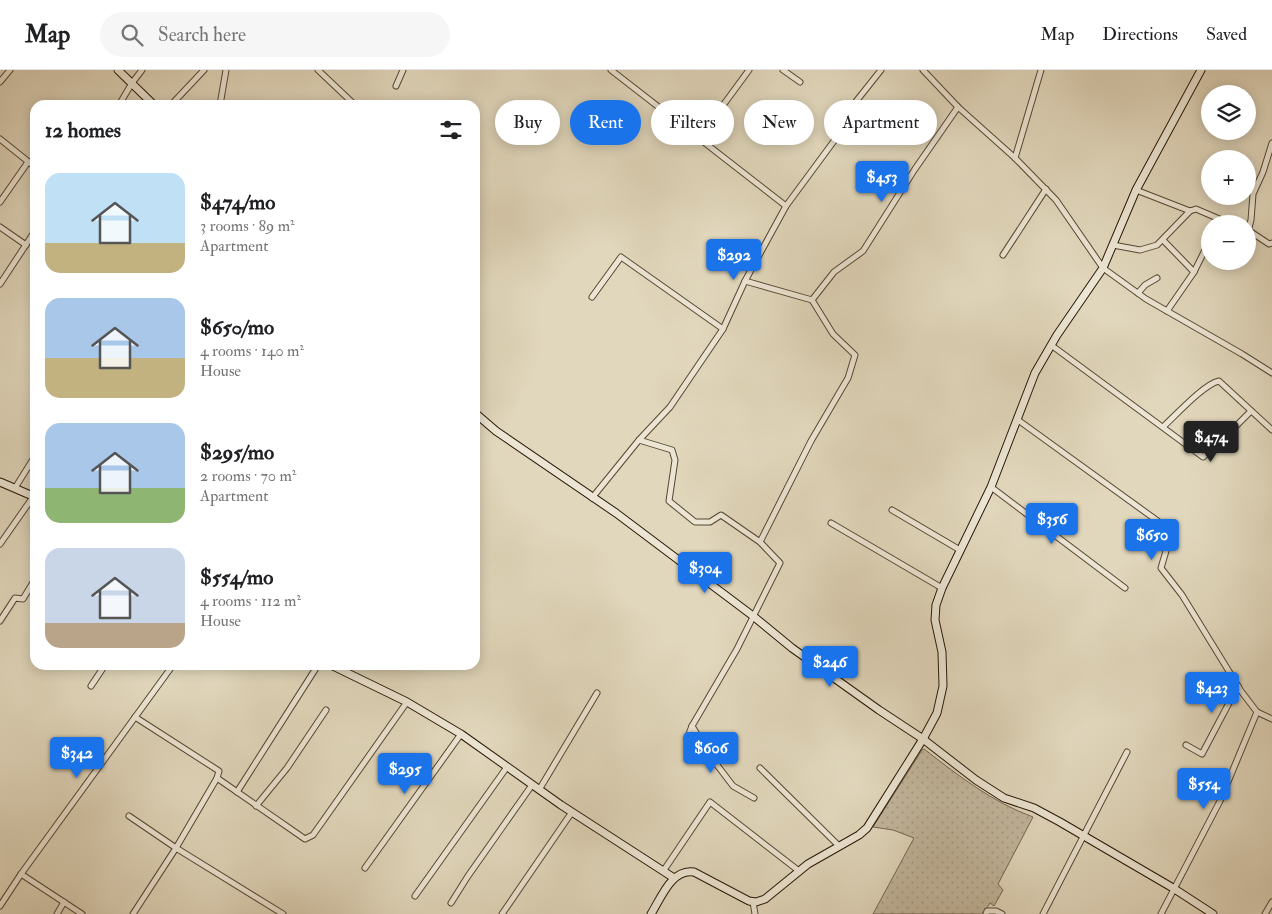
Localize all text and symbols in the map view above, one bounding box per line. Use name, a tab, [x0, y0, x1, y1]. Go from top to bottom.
search box	[100, 12, 450, 57]
text: Map	[25, 19, 70, 50]
icon: search	[118, 21, 146, 49]
text: Search here	[158, 23, 246, 47]
text: Map	[1041, 23, 1074, 46]
text: Directions	[1102, 23, 1178, 46]
text: Saved	[1206, 23, 1247, 46]
map controls	[1201, 85, 1256, 270]
button: layers	[1201, 85, 1256, 140]
chip: Buy	[495, 100, 560, 145]
chip: Rent	[570, 100, 641, 145]
chip: Filters	[651, 100, 734, 145]
chip: New	[744, 100, 814, 145]
chip: Apartment	[824, 100, 937, 145]
icon: filters	[437, 116, 465, 144]
text: 12 homes	[45, 117, 121, 144]
button: +	[1201, 150, 1256, 205]
pin: $453	[852, 160, 912, 203]
text: $453	[867, 167, 897, 187]
text: $474/mo	[200, 189, 275, 216]
icon: home	[85, 193, 145, 253]
button: −	[1201, 215, 1256, 270]
text: 3 rooms · 89 m²	[200, 216, 295, 236]
text: Apartment	[200, 236, 268, 256]
pin: $292	[704, 238, 764, 281]
text: $292	[717, 245, 751, 265]
text: $650/mo	[200, 314, 274, 341]
icon: home	[85, 318, 145, 378]
text: 4 rooms · 140 m²	[200, 341, 304, 361]
text: House	[200, 361, 241, 381]
pin: $474	[1181, 420, 1241, 463]
text: $474	[1195, 427, 1227, 447]
text: $295/mo	[200, 439, 274, 466]
icon: home	[85, 443, 145, 503]
text: 2 rooms · 70 m²	[200, 466, 296, 486]
text: Apartment	[200, 486, 268, 506]
pin: $356	[1022, 502, 1082, 545]
text: $356	[1037, 509, 1067, 529]
pin: $650	[1122, 518, 1182, 561]
text: $650	[1136, 525, 1168, 545]
pin: $304	[675, 552, 735, 594]
text: $304	[689, 558, 721, 578]
text: $554/mo	[200, 564, 273, 591]
icon: home	[85, 568, 145, 628]
text: 4 rooms · 112 m²	[200, 591, 301, 611]
text: House	[200, 611, 241, 631]
pin: $246	[800, 646, 860, 688]
text: $246	[813, 652, 847, 672]
pin: $423	[1182, 672, 1242, 714]
text: $423	[1196, 678, 1228, 698]
pin: $606	[681, 732, 741, 774]
pin: $342	[47, 736, 107, 779]
text: $606	[694, 738, 728, 758]
text: $342	[61, 743, 93, 763]
pin: $295	[375, 752, 435, 795]
text: $295	[389, 759, 421, 779]
pin: $554	[1174, 768, 1234, 810]
text: $554	[1188, 774, 1220, 794]

